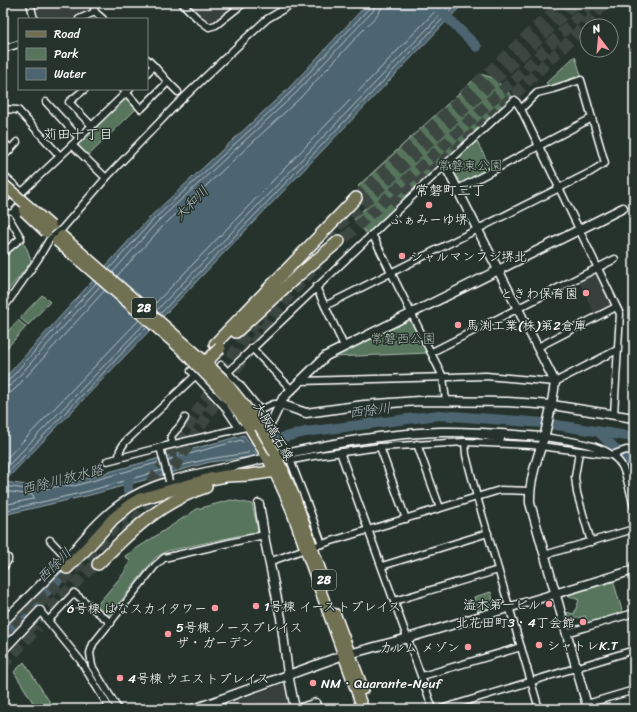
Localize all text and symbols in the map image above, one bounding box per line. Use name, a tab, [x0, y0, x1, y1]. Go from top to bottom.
legend	[18, 18, 148, 90]
north arrow	[579, 18, 619, 58]
text: N	[589, 19, 603, 39]
text: Road	[54, 23, 81, 45]
text: Park	[54, 43, 79, 65]
text: Water	[54, 63, 87, 85]
district label: 苅田十丁目	[43, 122, 113, 147]
park label: 常磐東公園	[437, 154, 503, 177]
district label: 常磐町三丁	[415, 178, 485, 203]
water label: 大和川	[168, 180, 215, 227]
marker: ふぁみーゆ堺	[424, 200, 434, 210]
place label: ふぁみーゆ堺	[390, 208, 468, 231]
place label: シャルマンフジ堺北	[410, 245, 527, 268]
marker: シャルマンフジ堺北	[397, 251, 407, 261]
place label: ときわ保育園	[500, 282, 578, 305]
marker: ときわ保育園	[581, 288, 591, 298]
road number: 28	[132, 298, 156, 318]
place label: 馬渕工業(株)第2倉庫	[466, 314, 587, 337]
marker: 馬渕工業(株)第2倉庫	[453, 320, 463, 330]
park label: 常磐西公園	[370, 327, 436, 350]
water label: 西除川	[348, 396, 392, 425]
street label: 大阪高石線	[247, 397, 301, 466]
water label: 西除川放水路	[18, 457, 107, 502]
water label: 西除川	[31, 542, 78, 589]
road number: 28	[312, 570, 336, 590]
place label: 澁木第一ビル	[463, 593, 541, 616]
place label: 1号棟 イーストプレイス	[264, 595, 401, 618]
place label: 6号棟 はなスカイタワー	[67, 597, 207, 620]
marker: 澁木第一ビル	[544, 599, 554, 609]
marker: 1号棟 イーストプレイス	[251, 601, 261, 611]
marker: 6号棟 はなスカイタワー	[210, 603, 220, 613]
place label: 北花田町3・4丁会館	[456, 611, 575, 634]
place label: 5号棟 ノースプレイス ザ・ガーデン	[176, 616, 303, 654]
marker: 北花田町3・4丁会館	[578, 617, 588, 627]
marker: 5号棟 ノースプレイス ザ・ガーデン	[163, 629, 173, 639]
place label: シャトレK.T	[547, 634, 619, 657]
place label: カルム メゾン	[379, 636, 460, 659]
marker: シャトレK.T	[534, 640, 544, 650]
marker: カルム メゾン	[463, 642, 473, 652]
place label: 4号棟 ウエストプレイス	[128, 667, 270, 690]
place label: NM・Quarante-Neuf	[321, 672, 444, 695]
marker: 4号棟 ウエストプレイス	[115, 673, 125, 683]
marker: NM・Quarante-Neuf	[308, 678, 318, 688]

